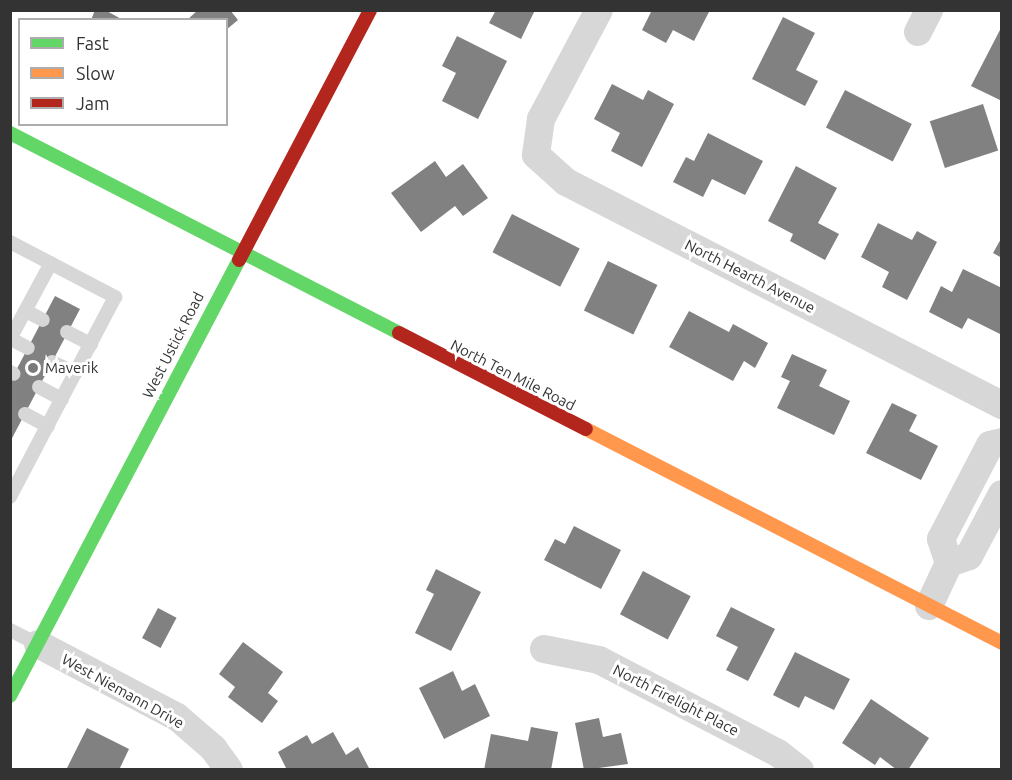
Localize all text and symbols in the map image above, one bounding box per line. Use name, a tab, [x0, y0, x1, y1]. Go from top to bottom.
legend	[18, 18, 228, 126]
text: Fast	[76, 33, 109, 53]
text: Slow	[76, 63, 115, 83]
text: Jam	[76, 93, 110, 113]
street label: North Hearth Avenue	[682, 235, 818, 317]
street label: West Ustick Road	[139, 289, 207, 401]
street label: North Ten Mile Road	[447, 336, 579, 414]
place label: Maverik	[45, 359, 98, 377]
marker: Maverik	[26, 361, 40, 375]
street label: West Niemann Drive	[59, 650, 187, 732]
street label: North Firelight Place	[610, 661, 742, 739]

